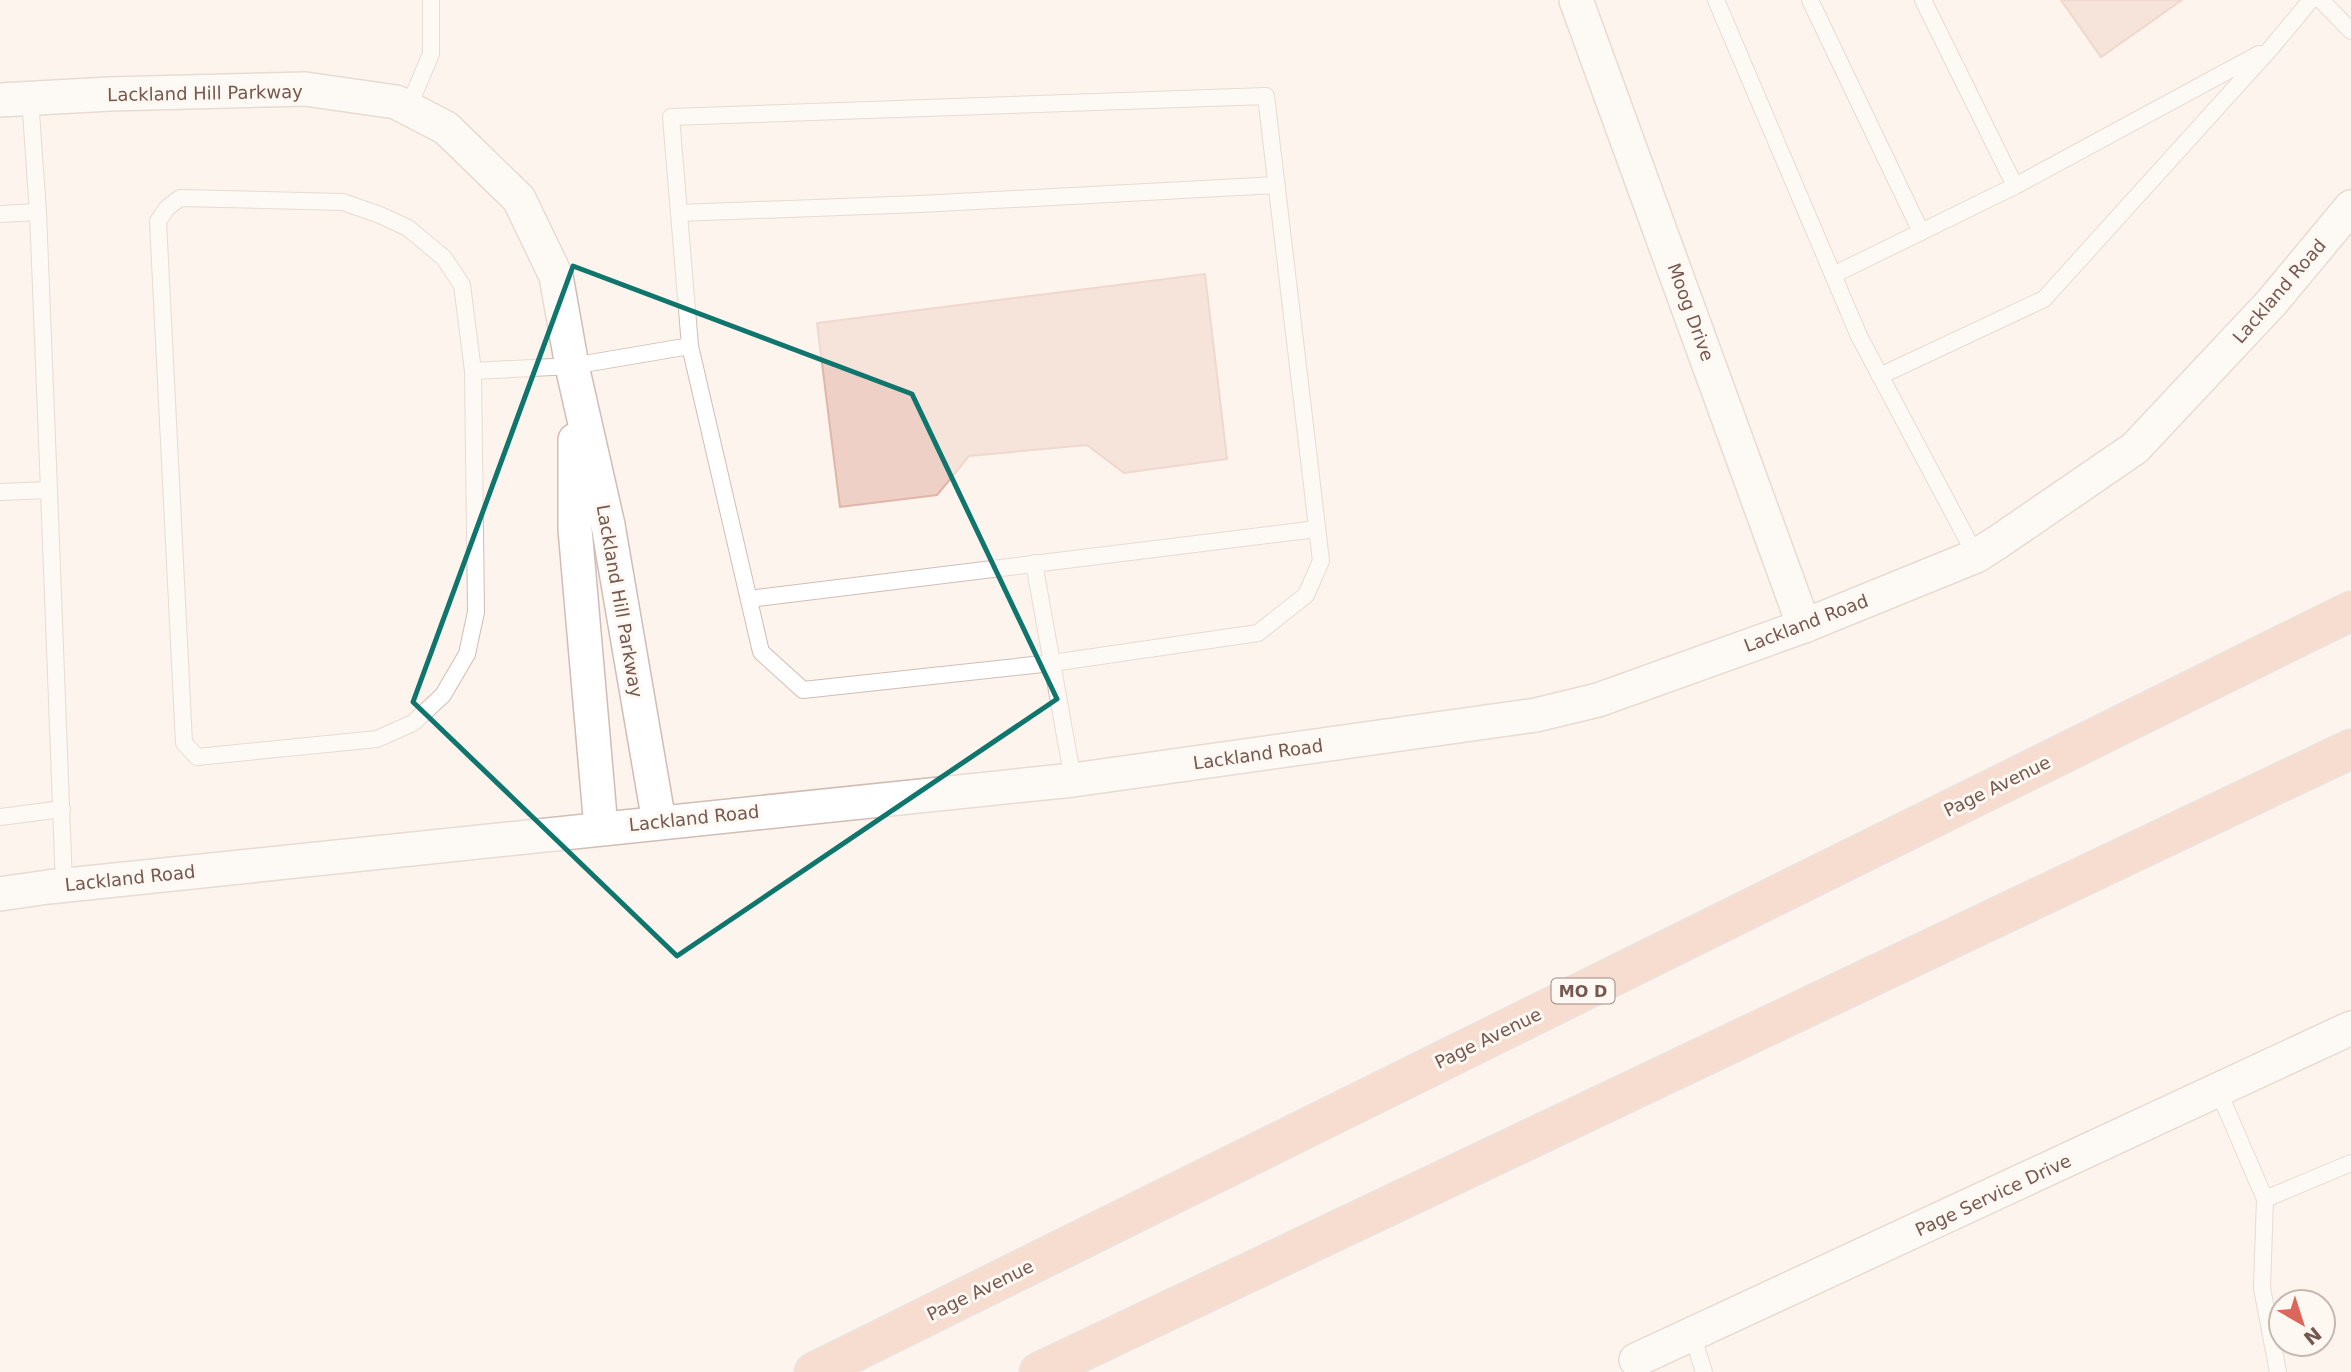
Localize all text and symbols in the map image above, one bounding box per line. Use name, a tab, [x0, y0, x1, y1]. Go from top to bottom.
street label: Lackland Hill Parkway	[107, 81, 303, 105]
street label: Lackland Road	[2228, 235, 2330, 347]
street label: Moog Drive	[1664, 260, 1718, 364]
street label: Lackland Hill Parkway	[593, 503, 647, 699]
street label: Lackland Road	[1741, 590, 1871, 656]
street label: Lackland Road	[1192, 734, 1324, 774]
street label: Page Avenue	[1940, 751, 2054, 821]
street label: Lackland Road	[628, 801, 760, 835]
street label: Lackland Road	[64, 861, 196, 895]
road number: MO D	[1552, 979, 1614, 1004]
street label: Page Avenue	[1431, 1003, 1545, 1073]
street label: Page Service Drive	[1912, 1150, 2074, 1240]
street label: Page Avenue	[923, 1255, 1037, 1325]
north arrow	[2267, 1288, 2337, 1358]
text: N	[2300, 1323, 2326, 1350]

